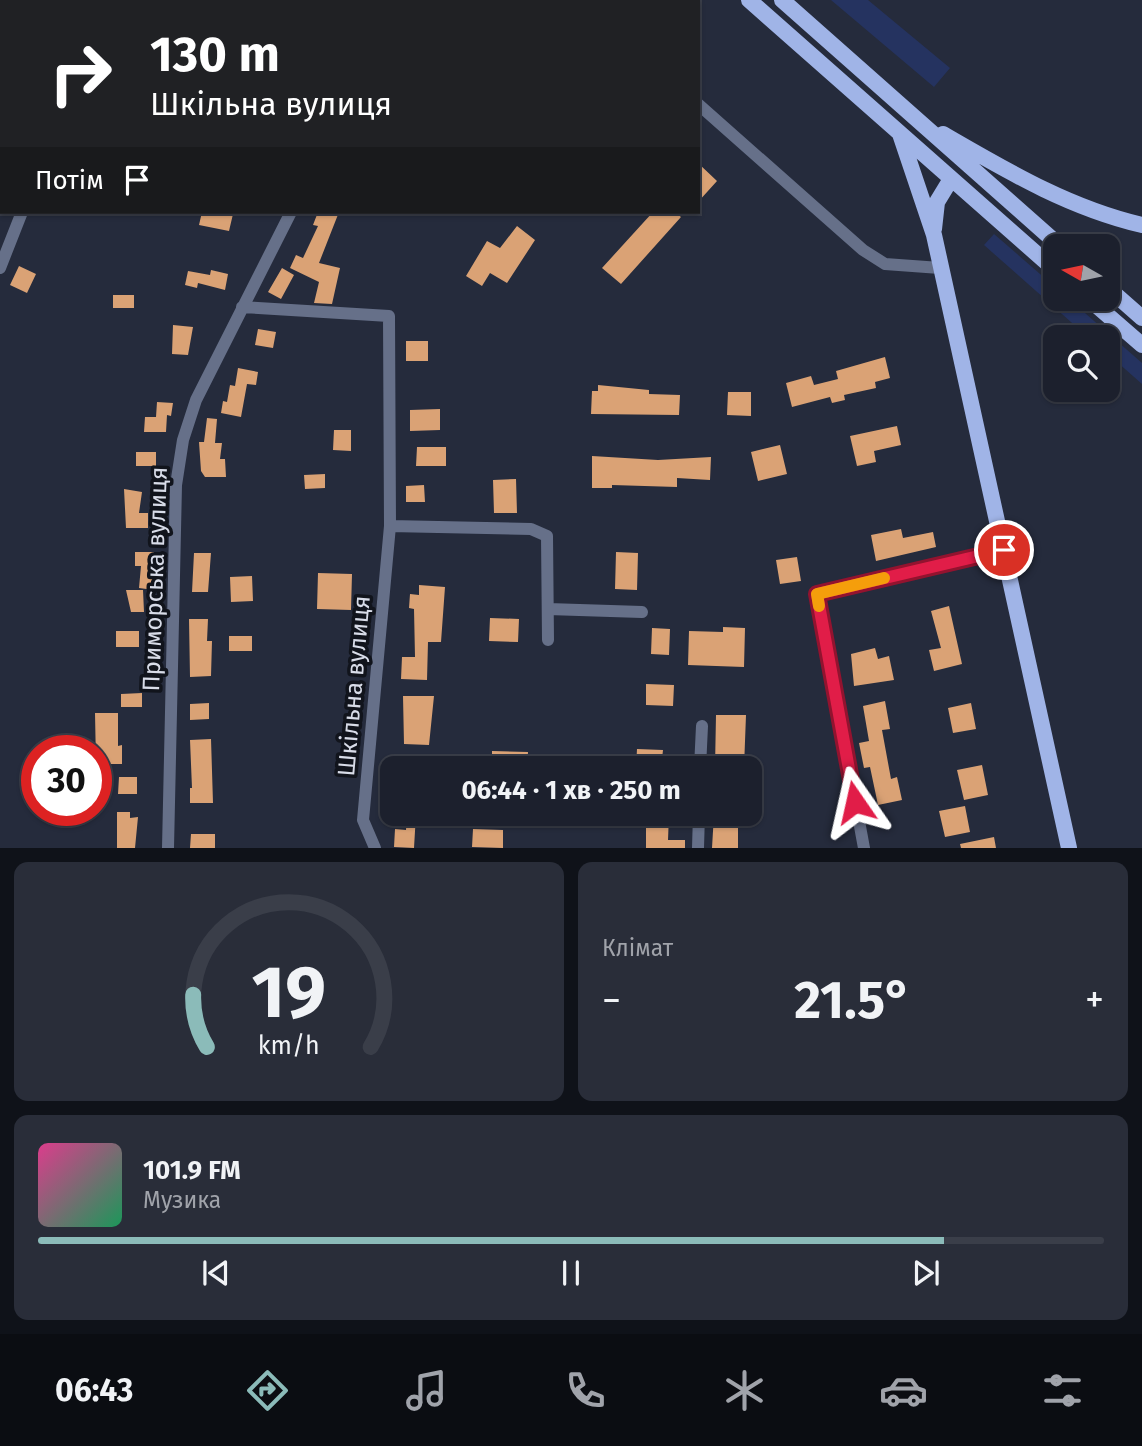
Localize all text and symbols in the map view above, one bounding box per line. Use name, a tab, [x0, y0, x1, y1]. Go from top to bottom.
text: 130 m	[150, 25, 280, 84]
icon: right	[35, 28, 126, 119]
text: Шкільна вулиця	[150, 85, 392, 123]
icon: arrive	[118, 161, 156, 199]
text: Потім	[35, 165, 104, 196]
north arrow	[1043, 234, 1120, 312]
map controls	[1043, 234, 1120, 402]
button: search	[1043, 325, 1120, 402]
street label: Приморська вулиця	[137, 466, 173, 692]
pin	[974, 520, 1034, 580]
icon: arrive	[985, 531, 1023, 569]
street label: Шкільна вулиця	[332, 594, 376, 778]
speed limit sign: 30	[21, 735, 112, 826]
position arrow	[818, 765, 892, 839]
text: 06:44 · 1 хв · 250 m	[461, 775, 681, 806]
text: Клімат	[602, 934, 673, 962]
text: 19	[252, 950, 326, 1037]
text: 21.5°	[794, 969, 912, 1032]
text: −	[602, 977, 621, 1023]
text: +	[1085, 977, 1104, 1023]
text: km/h	[258, 1031, 320, 1061]
text: 101.9 FM	[143, 1155, 241, 1186]
text: Музика	[143, 1186, 221, 1214]
icon: previous	[197, 1254, 235, 1292]
icon: pause	[552, 1254, 590, 1292]
icon: next	[907, 1254, 945, 1292]
icon: directions	[243, 1366, 292, 1415]
icon: music	[402, 1366, 451, 1415]
icon: phone	[561, 1366, 610, 1415]
icon: climate	[720, 1366, 769, 1415]
icon: car	[879, 1366, 928, 1415]
icon: filters	[1038, 1366, 1087, 1415]
text: 06:43	[55, 1371, 133, 1409]

